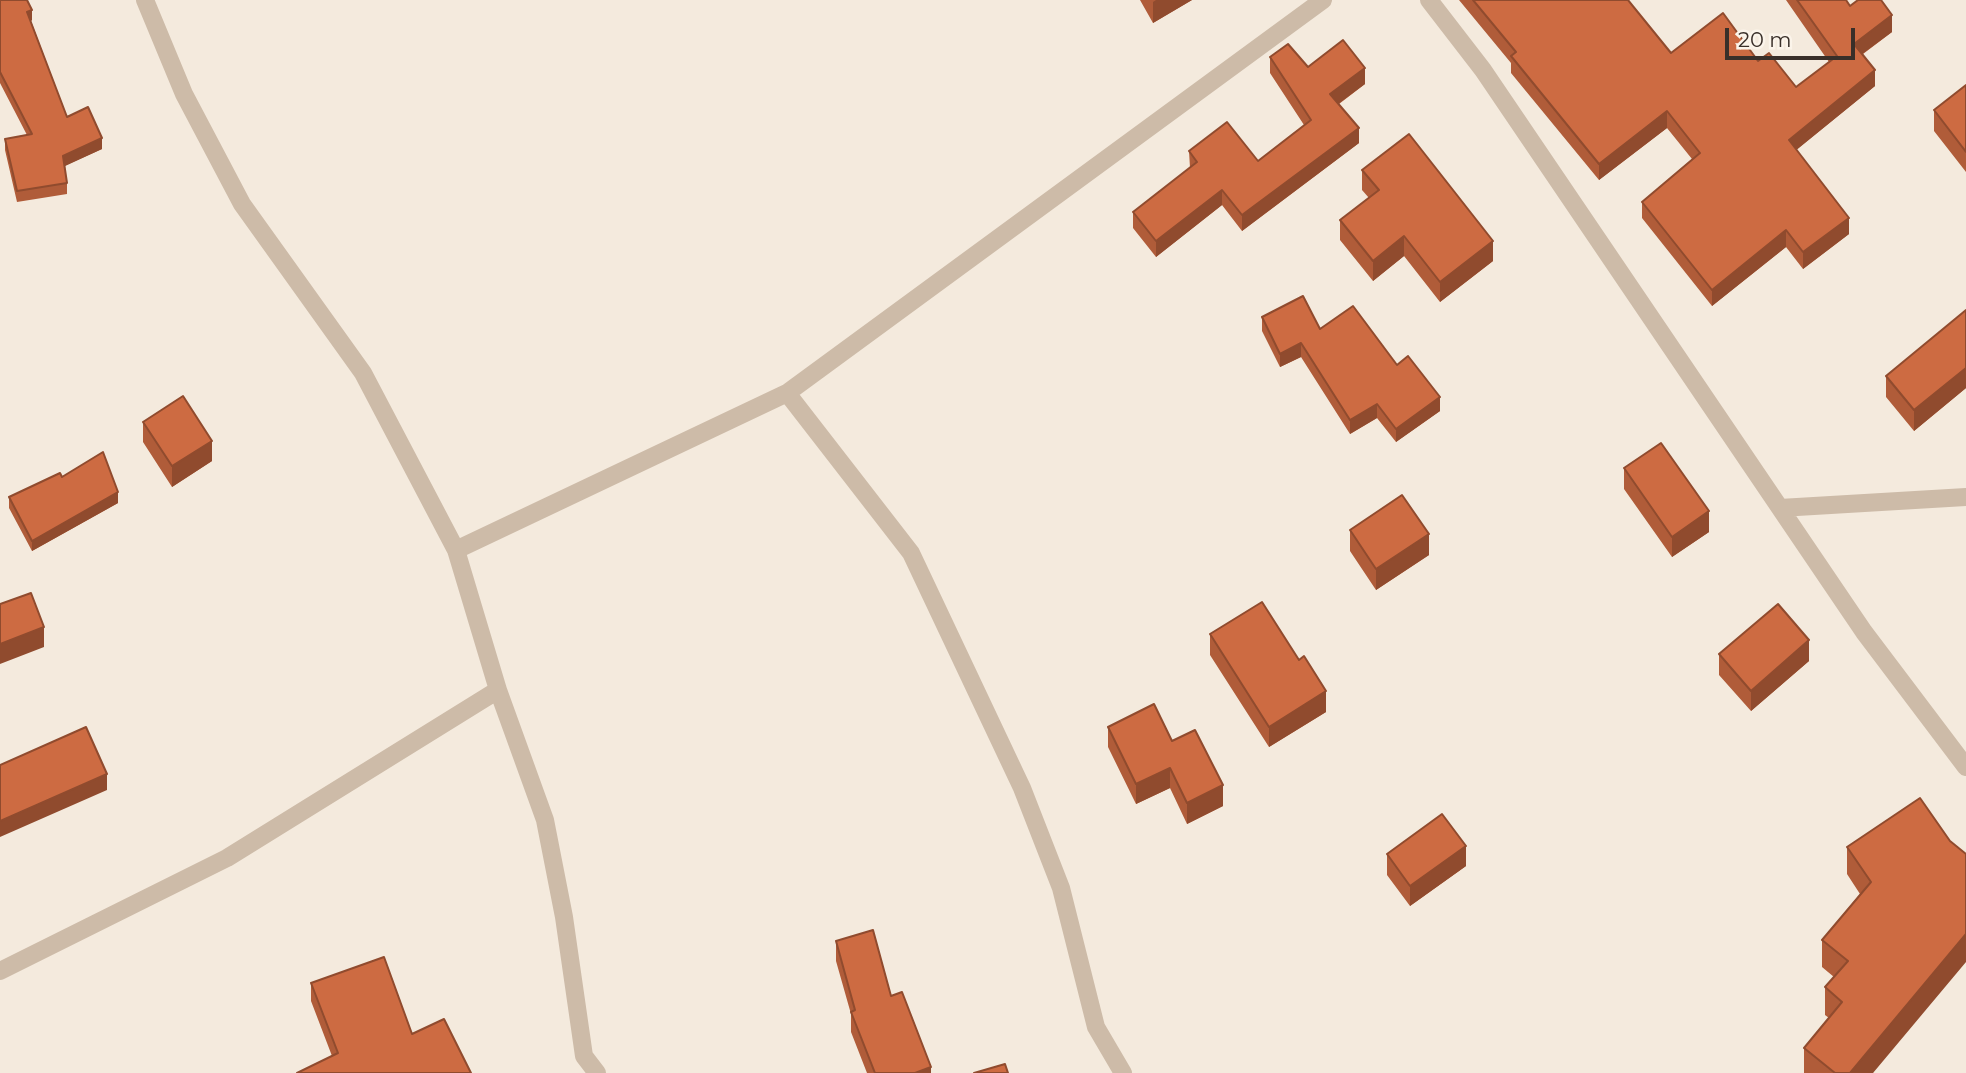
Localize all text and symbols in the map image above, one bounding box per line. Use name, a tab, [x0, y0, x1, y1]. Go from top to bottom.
scale bar	[1728, 14, 1857, 58]
text: 20 m	[1738, 27, 1792, 52]

